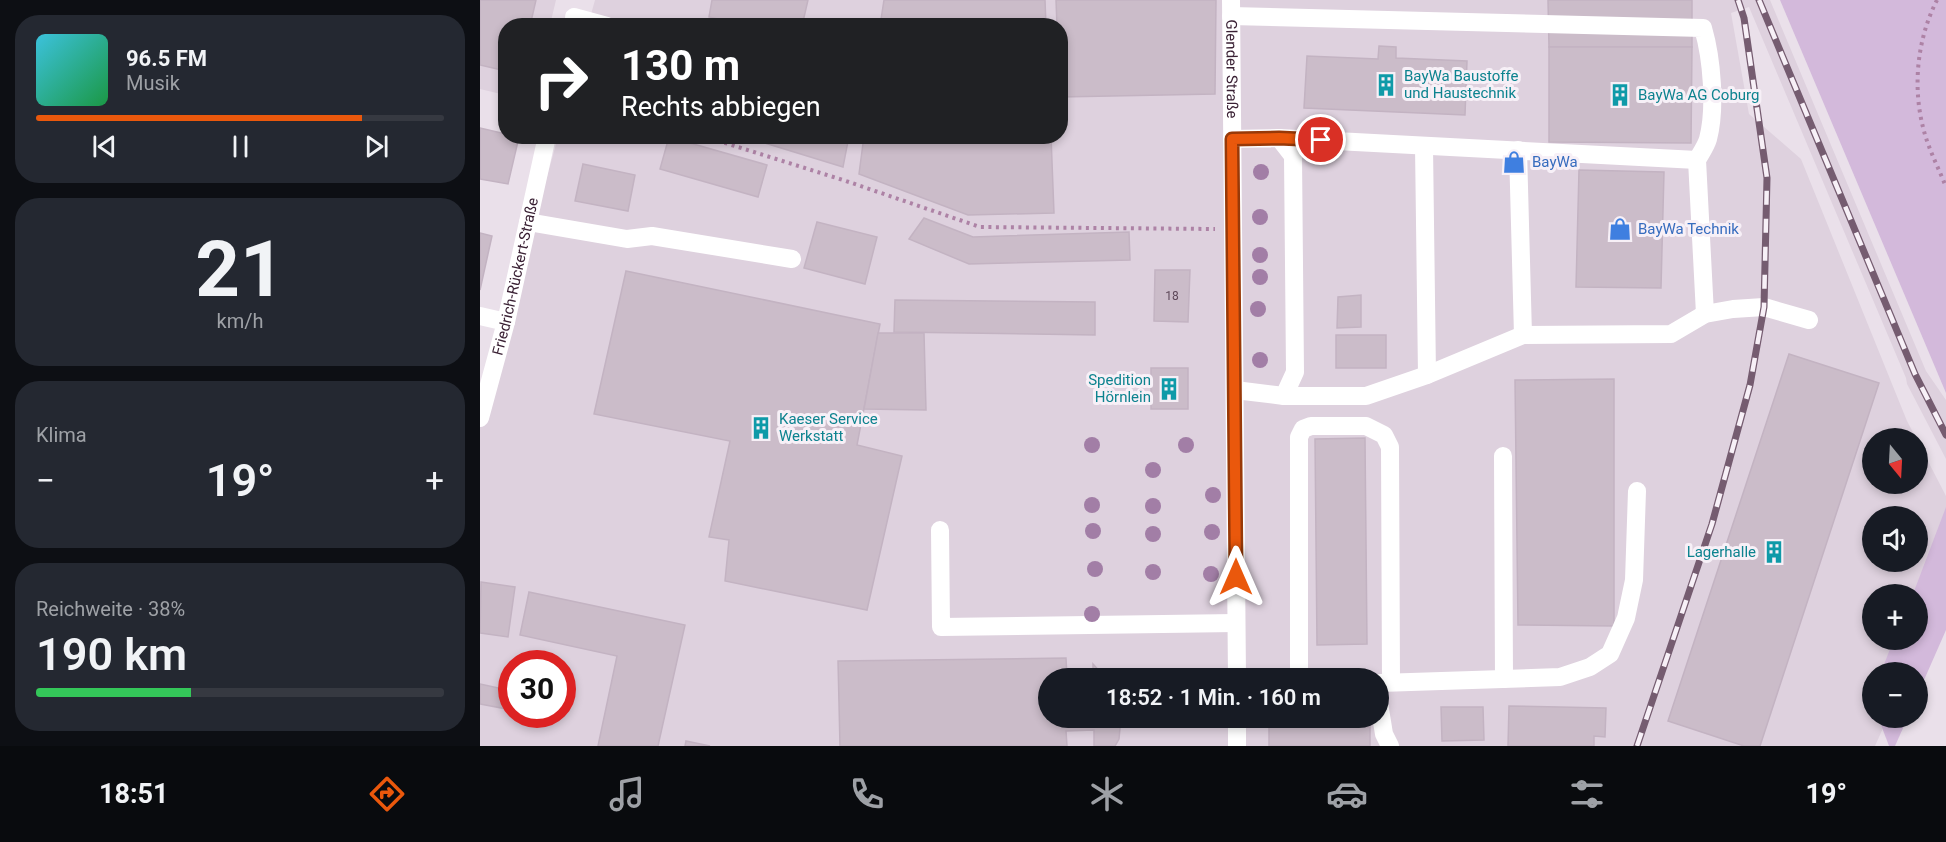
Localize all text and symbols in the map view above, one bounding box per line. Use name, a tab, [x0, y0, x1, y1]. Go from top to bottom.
street label: Glender Straße	[1222, 19, 1241, 119]
text: 130 m	[621, 41, 740, 90]
icon: right	[522, 42, 600, 120]
text: 96.5 FM	[126, 46, 207, 71]
place label: BayWa Baustoffe und Haustechnik	[1404, 67, 1519, 102]
text: Musik	[126, 71, 180, 95]
building icon: BayWa Baustoffe und Haustechnik	[1373, 72, 1399, 98]
building icon: BayWa AG Coburg	[1607, 82, 1633, 108]
place label: BayWa AG Coburg	[1638, 86, 1759, 104]
text: Rechts abbiegen	[621, 91, 821, 123]
pin	[1295, 114, 1346, 165]
icon: arrive	[1304, 123, 1337, 156]
icon: previous	[88, 130, 121, 163]
icon: pause	[224, 130, 257, 163]
icon: next	[360, 130, 393, 163]
shop icon: BayWa	[1501, 149, 1527, 175]
place label: BayWa	[1532, 153, 1578, 171]
street label: Friedrich-Rückert-Straße	[488, 196, 542, 357]
shop icon: BayWa Technik	[1607, 216, 1633, 242]
place label: BayWa Technik	[1638, 220, 1739, 238]
text: 21	[195, 224, 285, 315]
house number: 18	[1165, 289, 1179, 303]
text: km/h	[217, 309, 263, 333]
place label: Spedition Hörnlein	[1088, 371, 1151, 406]
building icon: Spedition Hörnlein	[1156, 376, 1182, 402]
place label: Kaeser Service Werkstatt	[779, 410, 878, 445]
building icon: Kaeser Service Werkstatt	[748, 415, 774, 441]
text: Klima	[36, 423, 87, 447]
north arrow	[1862, 428, 1928, 494]
map controls	[1862, 428, 1928, 728]
text: 19°	[206, 454, 274, 507]
text: −	[36, 461, 55, 500]
text: +	[425, 461, 444, 500]
button: sound	[1862, 506, 1928, 572]
building icon: Lagerhalle	[1761, 539, 1787, 565]
place label: Lagerhalle	[1687, 543, 1756, 561]
position arrow	[1204, 545, 1268, 609]
button: +	[1862, 584, 1928, 650]
text: Reichweite · 38%	[36, 597, 185, 621]
text: 190 km	[36, 628, 187, 681]
speed limit sign: 30	[498, 650, 576, 728]
button: −	[1862, 662, 1928, 728]
text: 18:52 · 1 Min. · 160 m	[1106, 685, 1321, 710]
icon: directions	[366, 773, 408, 815]
icon: music	[606, 773, 648, 815]
icon: phone	[846, 773, 888, 815]
icon: climate	[1086, 773, 1128, 815]
icon: car	[1326, 773, 1368, 815]
icon: filters	[1566, 773, 1608, 815]
text: 18:51	[99, 778, 169, 810]
text: 19°	[1806, 778, 1847, 810]

